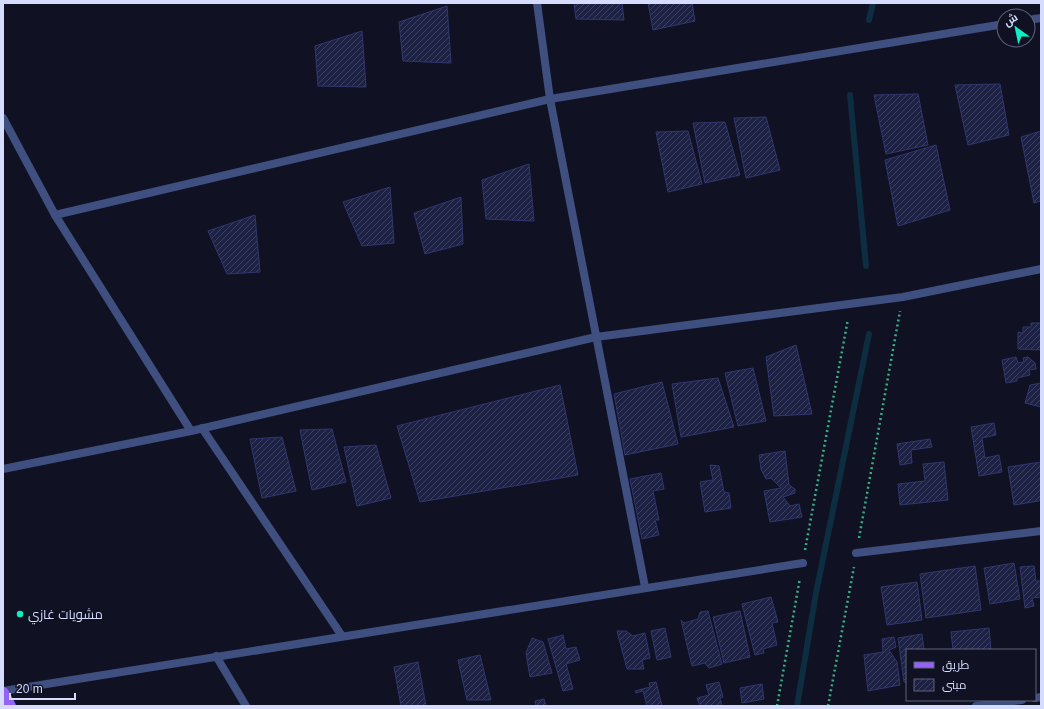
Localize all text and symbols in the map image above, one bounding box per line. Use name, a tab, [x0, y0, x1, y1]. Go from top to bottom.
north arrow	[996, 8, 1036, 48]
text: ش	[1001, 11, 1020, 29]
place label: مشويات غازي	[28, 607, 103, 625]
marker: مشويات غازي	[15, 609, 25, 619]
legend	[906, 649, 1036, 701]
text: طريق	[942, 658, 970, 672]
scale bar	[10, 675, 75, 701]
text: مبنى	[942, 678, 967, 692]
text: 20 m	[16, 682, 43, 696]

